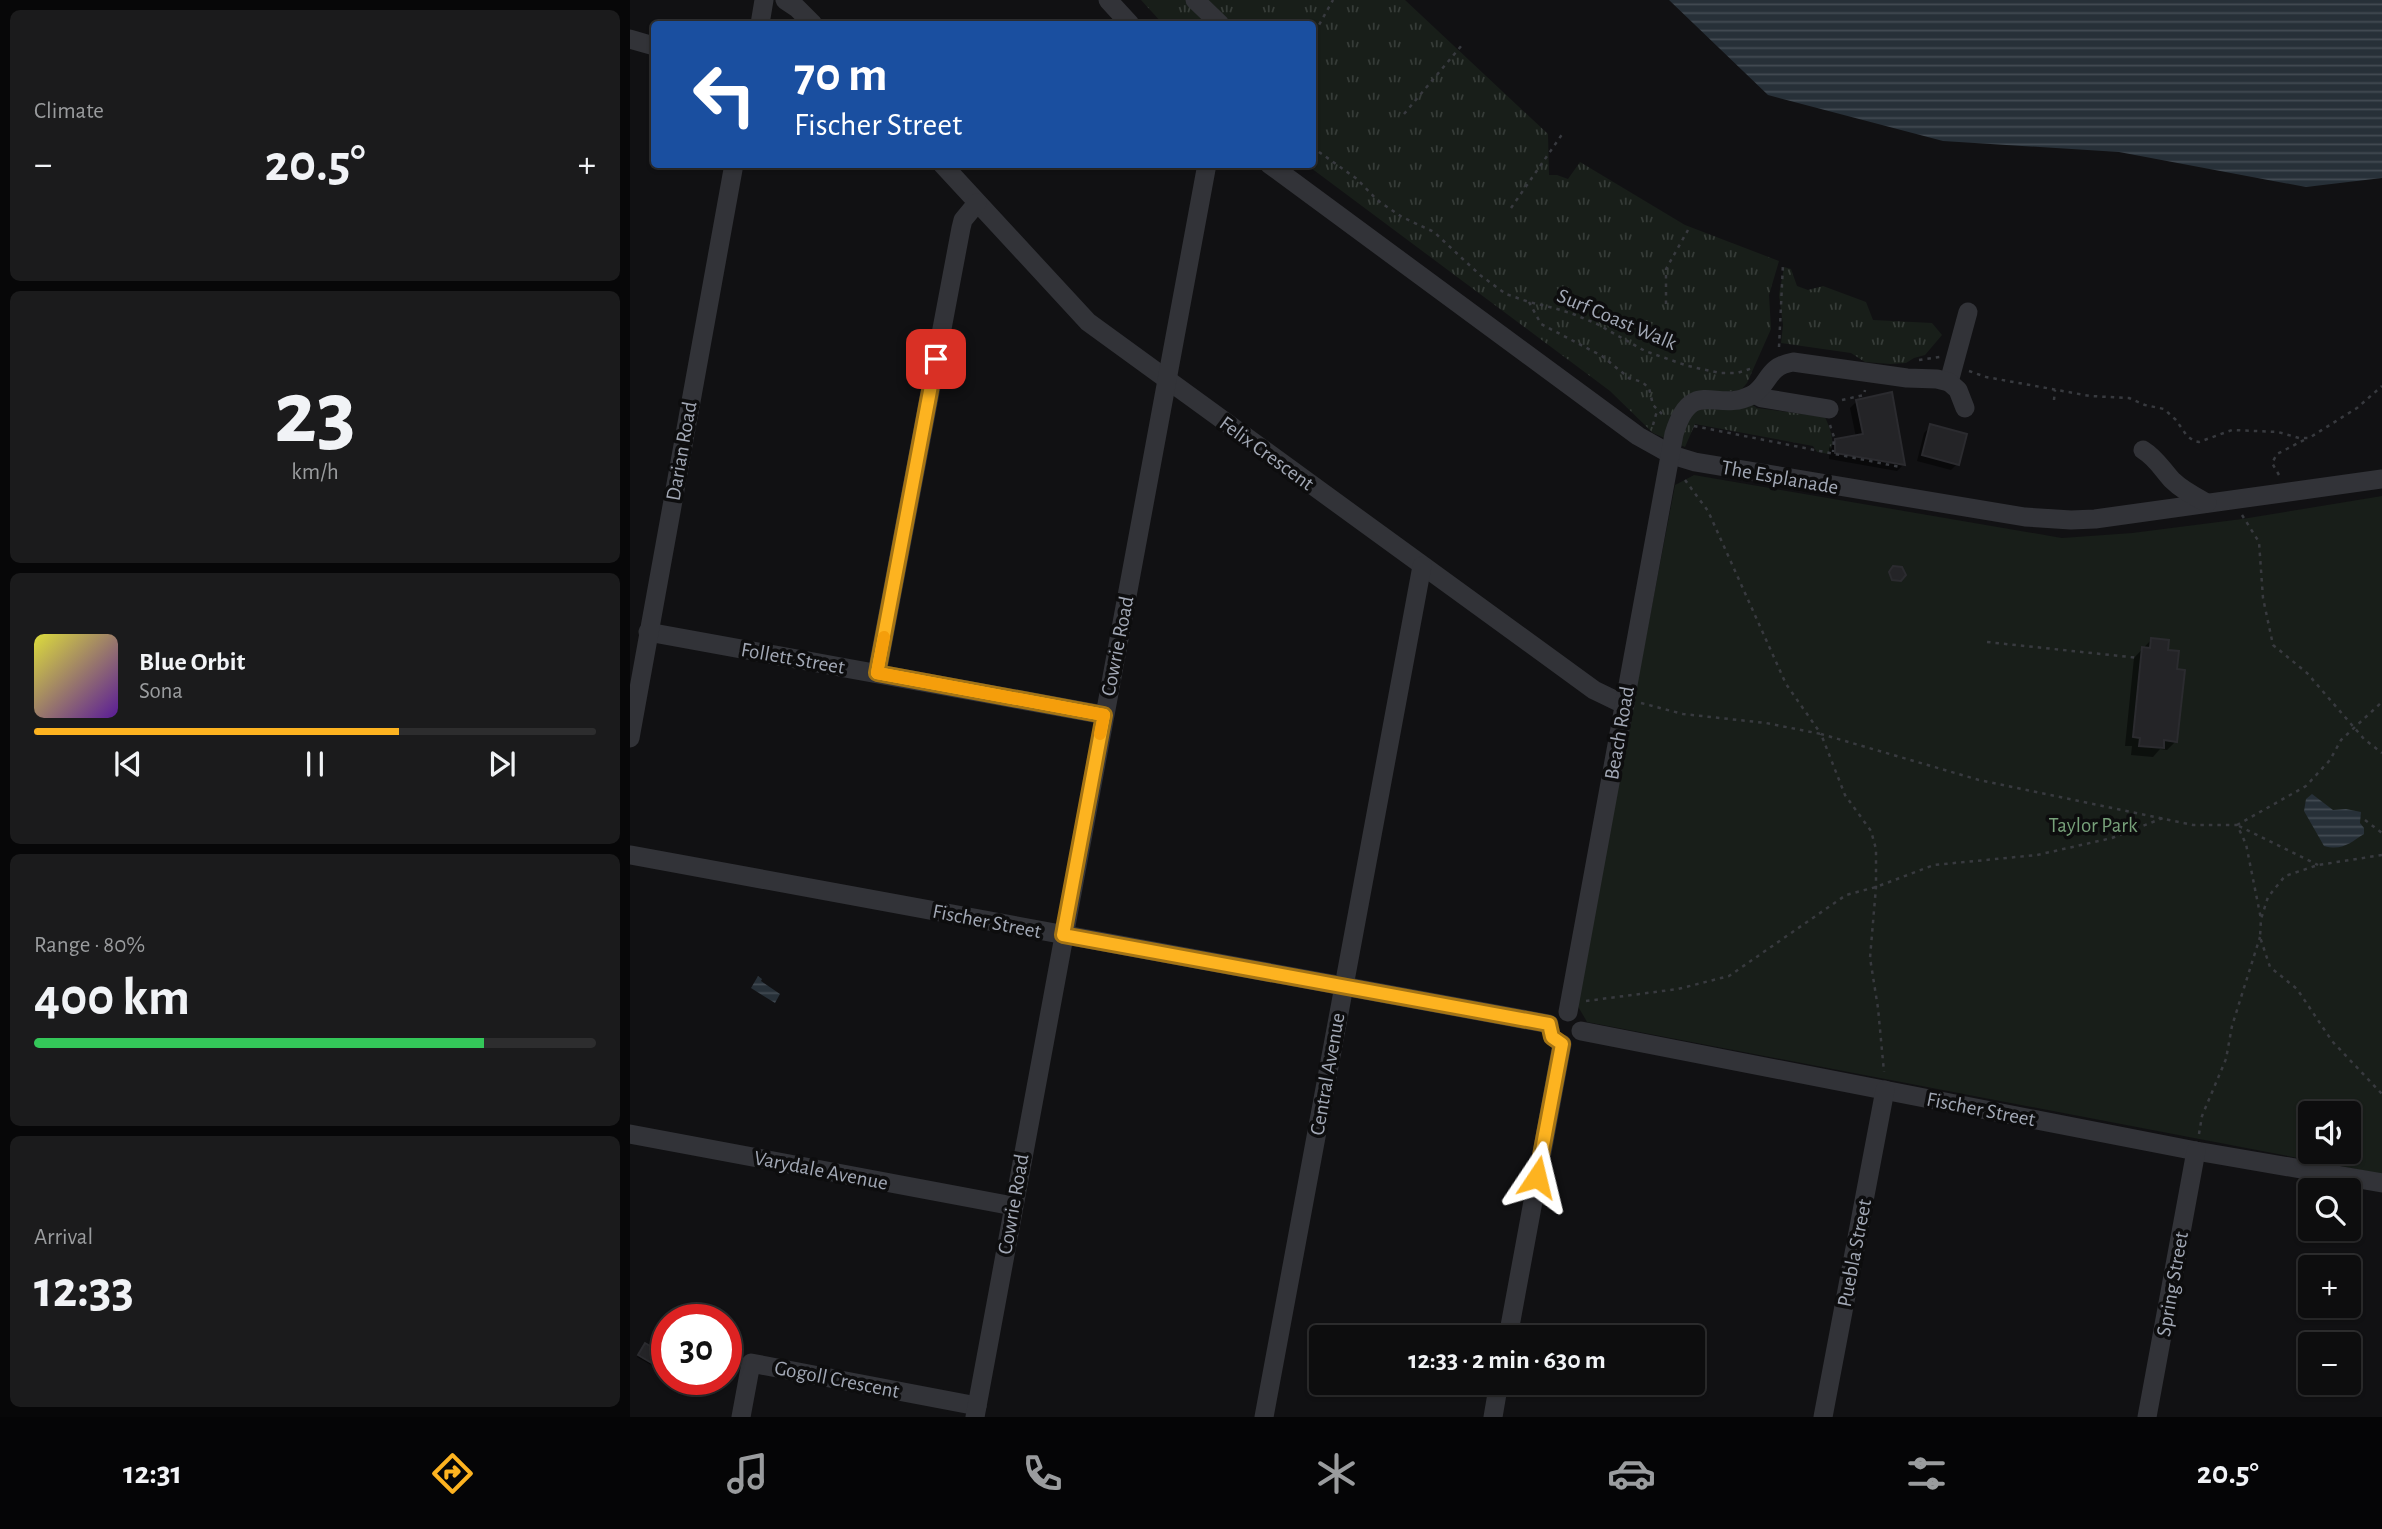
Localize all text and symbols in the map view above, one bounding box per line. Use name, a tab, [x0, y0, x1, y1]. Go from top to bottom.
icon: left	[679, 49, 770, 140]
text: 70 m	[794, 51, 888, 100]
text: Climate	[34, 100, 104, 123]
text: Fischer Street	[794, 109, 962, 141]
text: 20.5°	[264, 138, 366, 190]
text: −	[34, 146, 52, 184]
text: +	[578, 146, 596, 184]
street label: Surf Coast Walk	[1554, 285, 1680, 354]
pin	[906, 329, 966, 389]
icon: arrive	[917, 340, 955, 378]
text: 23	[274, 368, 356, 459]
street label: Darian Road	[662, 400, 701, 502]
street label: Felix Crescent	[1216, 412, 1318, 495]
street label: The Esplanade	[1720, 457, 1840, 498]
text: km/h	[291, 461, 339, 484]
street label: Cowrie Road	[1098, 594, 1137, 698]
street label: Follett Street	[739, 639, 847, 678]
text: Blue Orbit	[139, 649, 245, 675]
text: Sona	[139, 680, 183, 703]
street label: Beach Road	[1601, 685, 1638, 782]
icon: previous	[109, 745, 147, 783]
icon: pause	[296, 745, 334, 783]
icon: next	[483, 745, 521, 783]
park label: Taylor Park	[2048, 815, 2138, 836]
street label: Fischer Street	[931, 901, 1043, 942]
text: Range · 80%	[34, 934, 145, 957]
text: 400 km	[34, 972, 190, 1024]
street label: Central Avenue	[1306, 1011, 1349, 1137]
street label: Fischer Street	[1925, 1089, 2037, 1130]
map controls	[2298, 1101, 2361, 1395]
button: sound	[2298, 1101, 2361, 1164]
position arrow	[1500, 1140, 1574, 1214]
street label: Varydale Avenue	[752, 1147, 890, 1194]
street label: Cowrie Road	[994, 1152, 1033, 1256]
button: search	[2298, 1178, 2361, 1241]
street label: Puebla Street	[1834, 1197, 1875, 1309]
text: Arrival	[34, 1226, 93, 1249]
street label: Spring Street	[2153, 1230, 2192, 1338]
button: +	[2298, 1255, 2361, 1318]
text: 12:33	[34, 1264, 134, 1316]
speed limit sign: 30	[651, 1304, 742, 1395]
button: −	[2298, 1332, 2361, 1395]
text: 12:33 · 2 min · 630 m	[1408, 1347, 1606, 1373]
street label: Gogoll Crescent	[773, 1357, 901, 1402]
icon: directions	[428, 1449, 477, 1498]
icon: music	[723, 1449, 772, 1498]
icon: phone	[1018, 1449, 1067, 1498]
icon: climate	[1312, 1449, 1361, 1498]
icon: car	[1607, 1449, 1656, 1498]
icon: filters	[1902, 1449, 1951, 1498]
text: 12:31	[123, 1457, 182, 1489]
text: 20.5°	[2197, 1457, 2259, 1489]

